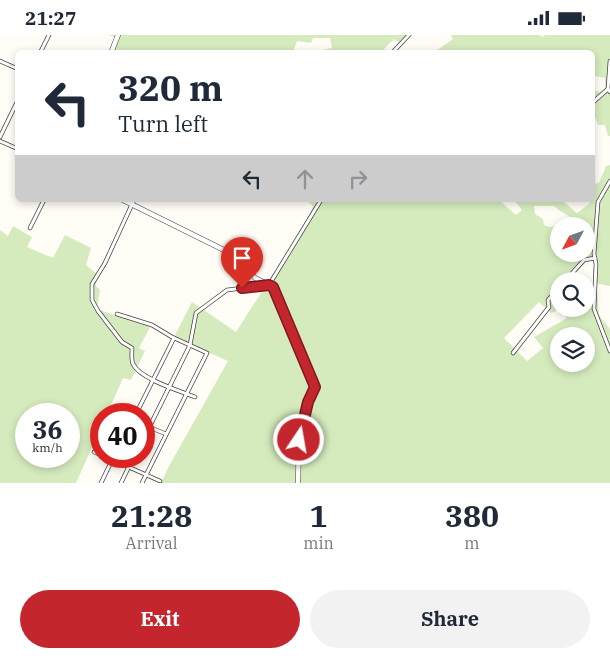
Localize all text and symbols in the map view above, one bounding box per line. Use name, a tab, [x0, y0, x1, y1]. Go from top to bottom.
text: 21:27	[25, 6, 76, 30]
text: 320 m	[118, 65, 223, 111]
icon: left	[35, 70, 100, 135]
text: Turn left	[118, 109, 208, 138]
icon: left	[238, 165, 266, 193]
icon: ahead	[291, 165, 319, 193]
icon: right	[344, 165, 372, 193]
north arrow	[550, 217, 595, 263]
map controls	[550, 217, 595, 372]
pin	[221, 237, 263, 288]
icon: arrive	[228, 244, 256, 272]
button: search	[550, 272, 595, 317]
button: layers	[550, 327, 595, 372]
speed limit sign: 40	[90, 403, 155, 468]
text: 36	[32, 413, 63, 446]
position arrow	[272, 413, 324, 465]
text: km/h	[32, 440, 63, 455]
text: 21:28	[111, 496, 192, 535]
text: 1	[310, 496, 328, 535]
text: 380	[445, 496, 499, 535]
text: Arrival	[126, 533, 178, 553]
text: min	[303, 533, 334, 553]
text: m	[464, 533, 480, 553]
button: Exit	[20, 590, 300, 648]
button: Share	[310, 590, 590, 648]

